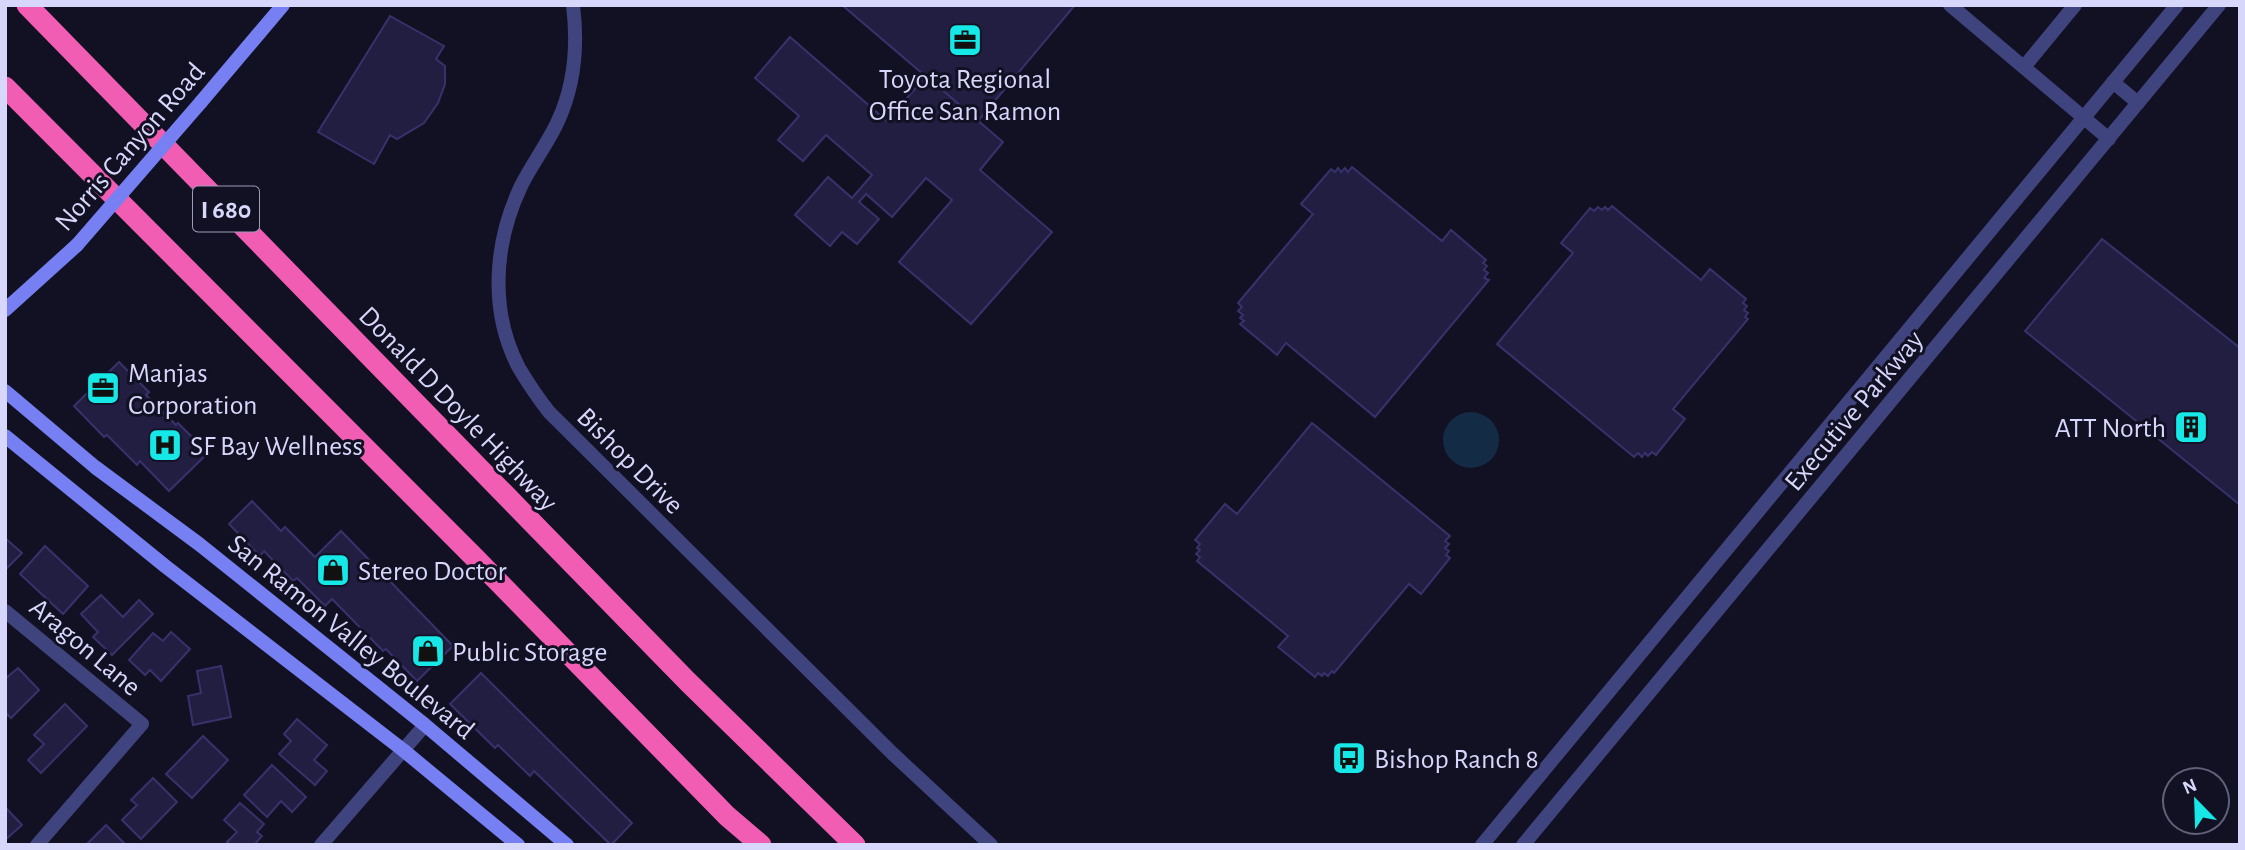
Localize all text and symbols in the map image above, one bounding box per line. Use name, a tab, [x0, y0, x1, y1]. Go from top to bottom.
office icon: Toyota Regional Office San Ramon	[946, 21, 984, 59]
street label: Norris Canyon Road	[50, 58, 211, 237]
place label: Toyota Regional Office San Ramon	[869, 66, 1061, 126]
road number: I 680	[193, 186, 259, 232]
street label: Donald D Doyle Highway	[353, 302, 562, 517]
street label: Executive Parkway	[1780, 326, 1929, 497]
place label: Manjas Corporation	[128, 360, 258, 420]
office icon: Manjas Corporation	[84, 369, 122, 407]
street label: Bishop Drive	[571, 403, 688, 520]
building icon: ATT North	[2172, 408, 2210, 446]
place label: ATT North	[2055, 415, 2166, 443]
hospital icon: SF Bay Wellness	[146, 426, 184, 464]
place label: SF Bay Wellness	[190, 433, 363, 461]
street label: San Ramon Valley Boulevard	[222, 530, 479, 745]
shop icon: Stereo Doctor	[314, 551, 352, 589]
place label: Stereo Doctor	[358, 558, 507, 586]
street label: Aragon Lane	[24, 593, 146, 702]
shop icon: Public Storage	[409, 632, 447, 670]
place label: Public Storage	[452, 639, 607, 667]
bus stop icon: Bishop Ranch 8	[1330, 739, 1368, 777]
place label: Bishop Ranch 8	[1374, 746, 1539, 774]
north arrow	[2161, 766, 2231, 836]
text: N	[2180, 775, 2200, 798]

